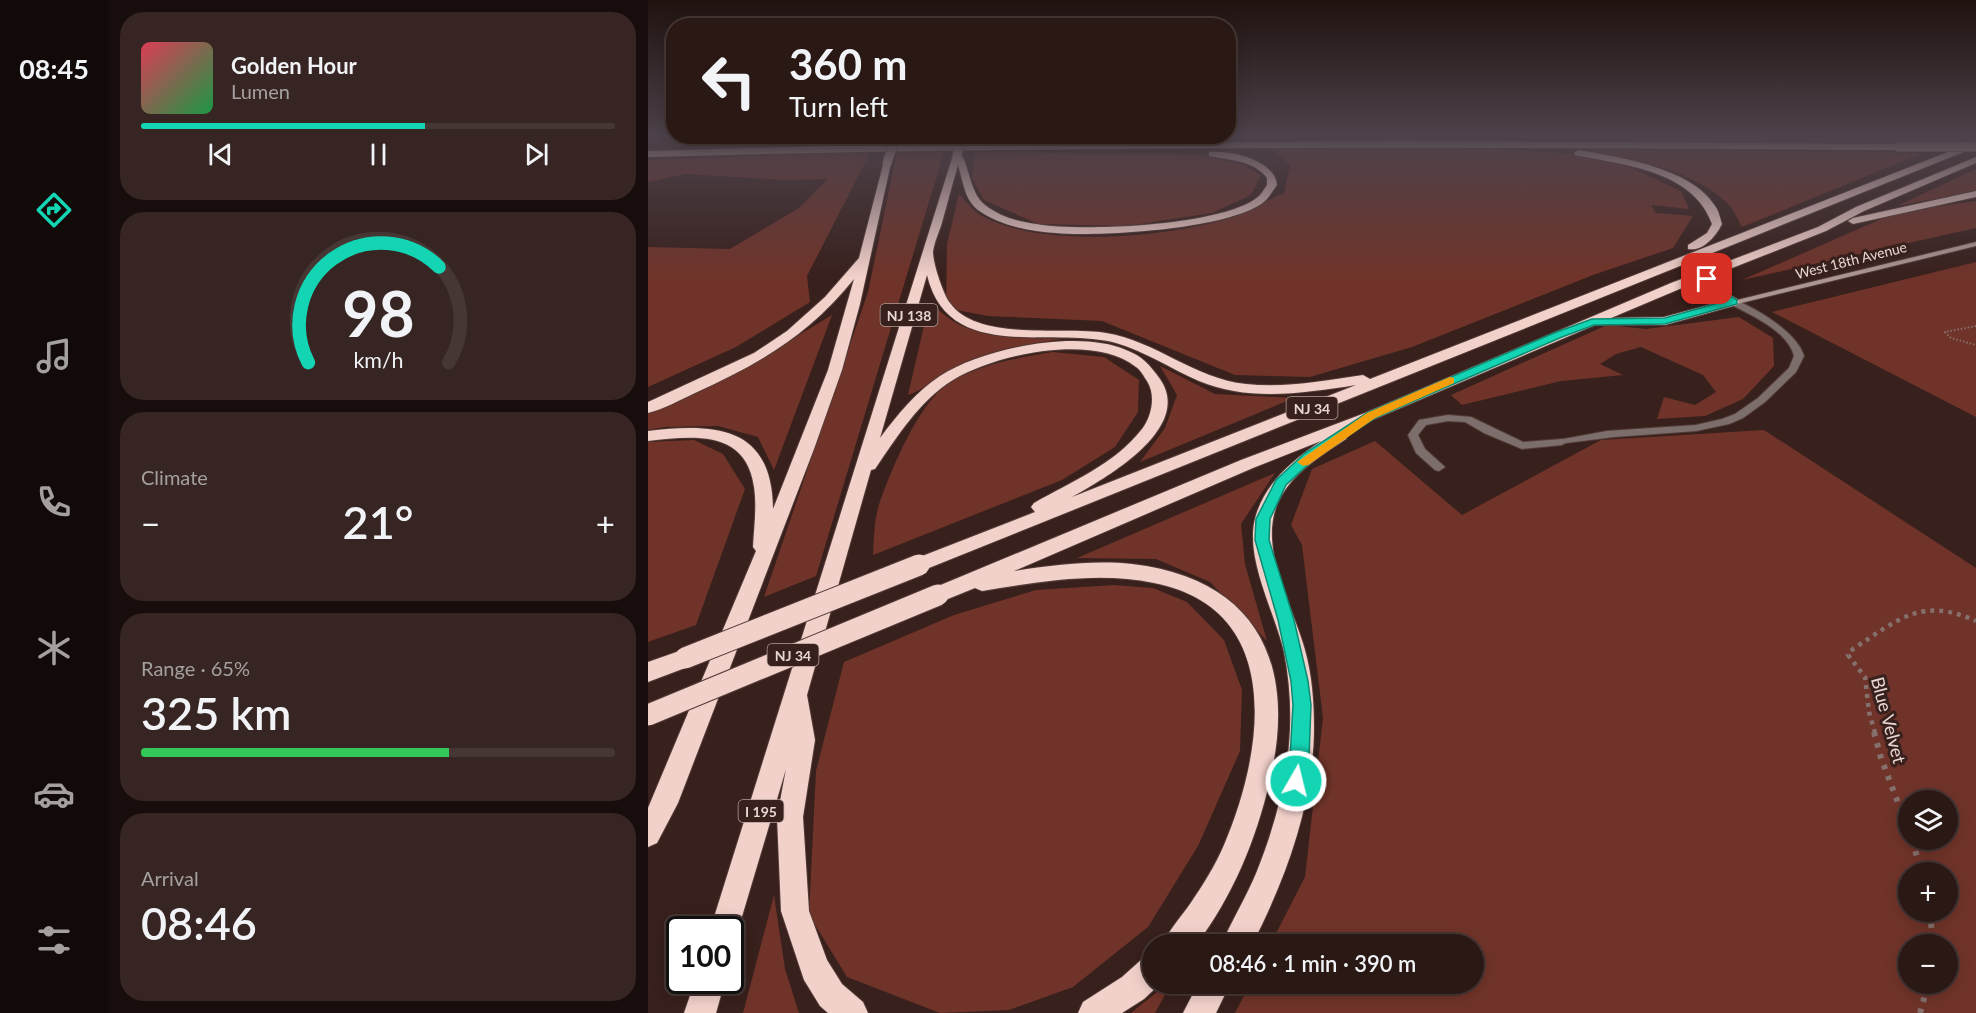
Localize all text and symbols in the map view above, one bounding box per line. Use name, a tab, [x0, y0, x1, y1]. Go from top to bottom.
text: 360 m	[789, 39, 907, 89]
icon: left	[690, 42, 768, 120]
text: 08:45	[19, 52, 89, 85]
text: Golden Hour	[231, 52, 357, 79]
text: Lumen	[231, 79, 290, 103]
text: Turn left	[789, 90, 888, 123]
icon: previous	[204, 138, 237, 171]
icon: pause	[362, 138, 395, 171]
icon: next	[520, 138, 553, 171]
icon: directions	[33, 189, 75, 231]
street label: West 18th Avenue	[1793, 238, 1909, 282]
pin	[1681, 253, 1732, 304]
icon: arrive	[1690, 262, 1723, 295]
text: 98	[342, 275, 414, 350]
road number: NJ 138	[880, 304, 938, 326]
icon: music	[33, 335, 75, 377]
text: km/h	[353, 348, 403, 374]
road number: NJ 34	[1286, 397, 1338, 419]
text: Climate	[141, 465, 208, 489]
icon: phone	[33, 481, 75, 523]
text: 21°	[343, 495, 413, 549]
text: −	[141, 503, 160, 543]
text: +	[596, 503, 615, 543]
icon: climate	[33, 627, 75, 669]
road number: NJ 34	[768, 644, 818, 666]
text: Range · 65%	[141, 656, 250, 680]
street label: Blue Velvet	[1867, 674, 1911, 766]
text: 325 km	[141, 686, 291, 740]
position arrow	[1264, 749, 1328, 813]
icon: car	[33, 773, 75, 815]
map controls	[1898, 790, 1958, 994]
button: layers	[1898, 790, 1958, 850]
road number: I 195	[738, 800, 784, 822]
button: +	[1898, 862, 1958, 922]
text: Arrival	[141, 866, 199, 890]
text: 08:46	[141, 896, 257, 950]
speed limit sign: 100	[666, 916, 744, 994]
icon: filters	[33, 919, 75, 961]
button: −	[1898, 934, 1958, 994]
text: 08:46 · 1 min · 390 m	[1210, 950, 1416, 977]

